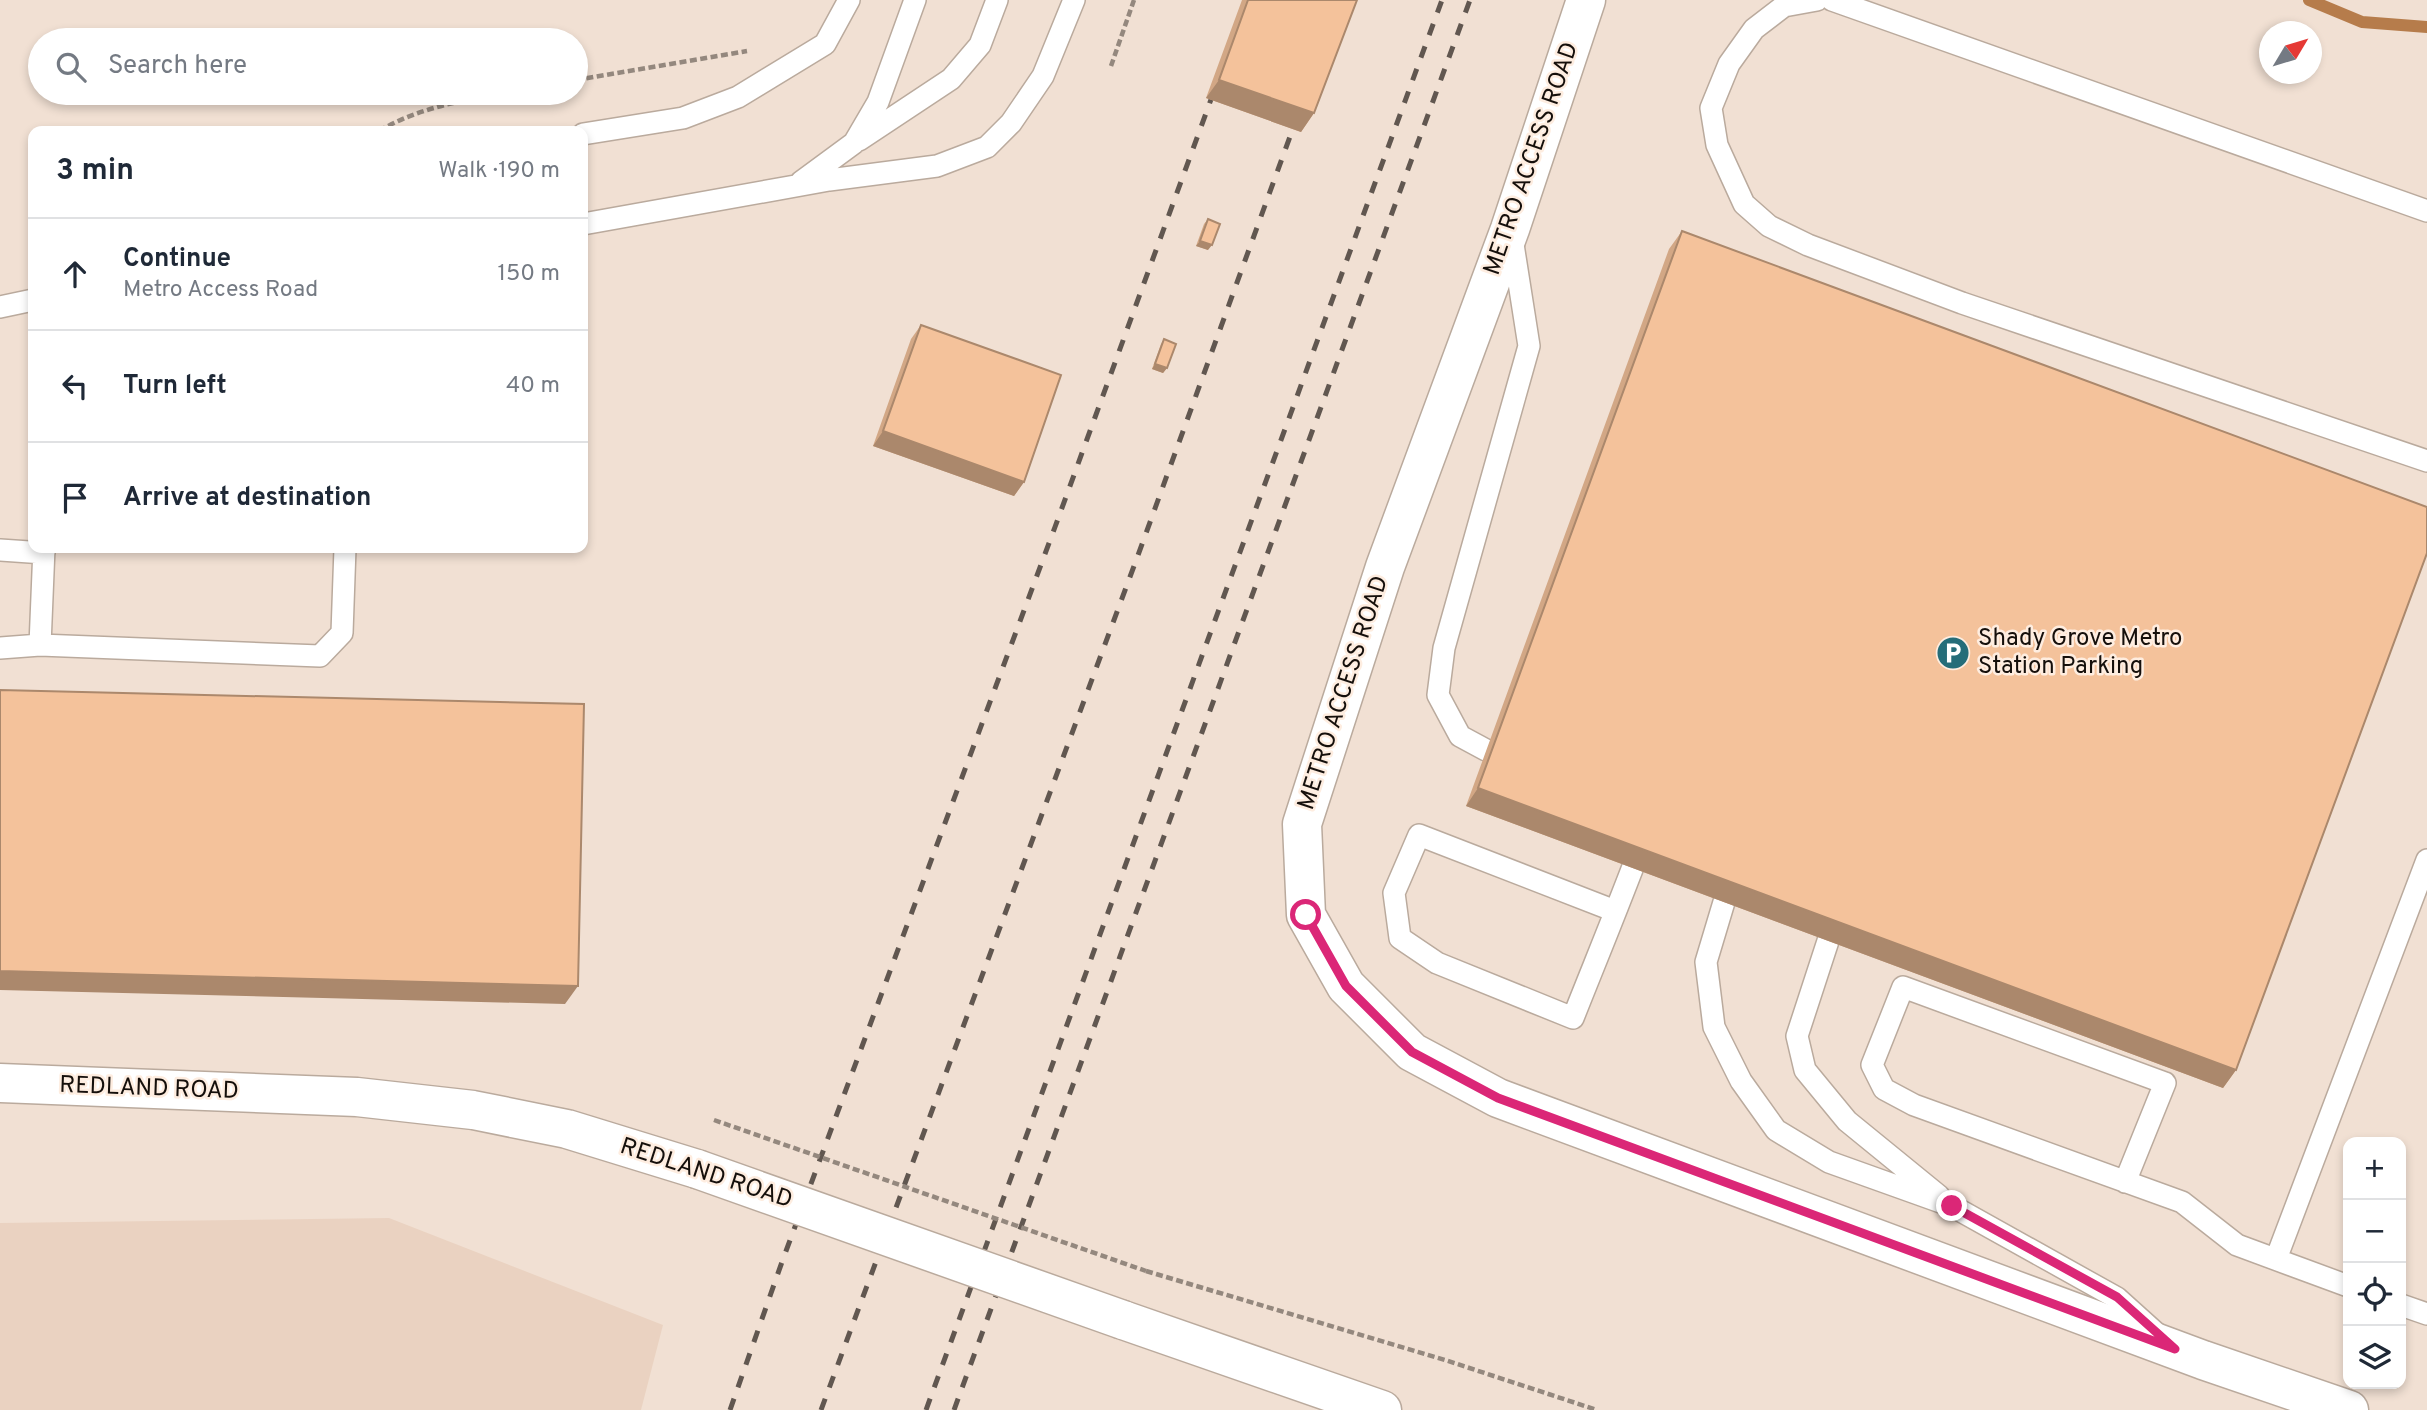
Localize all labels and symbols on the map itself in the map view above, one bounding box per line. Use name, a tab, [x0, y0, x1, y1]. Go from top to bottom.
north arrow	[2259, 21, 2322, 84]
street label: METRO ACCESS ROAD	[1478, 38, 1586, 280]
street label: METRO ACCESS ROAD	[1292, 572, 1396, 814]
place label: Shady Grove Metro Station Parking	[1978, 624, 2182, 682]
parking icon: Shady Grove Metro Station Parking	[1934, 634, 1972, 672]
route start	[1290, 899, 1321, 930]
street label: REDLAND ROAD	[59, 1071, 239, 1107]
street label: REDLAND ROAD	[616, 1132, 796, 1216]
route end	[1936, 1190, 1967, 1221]

